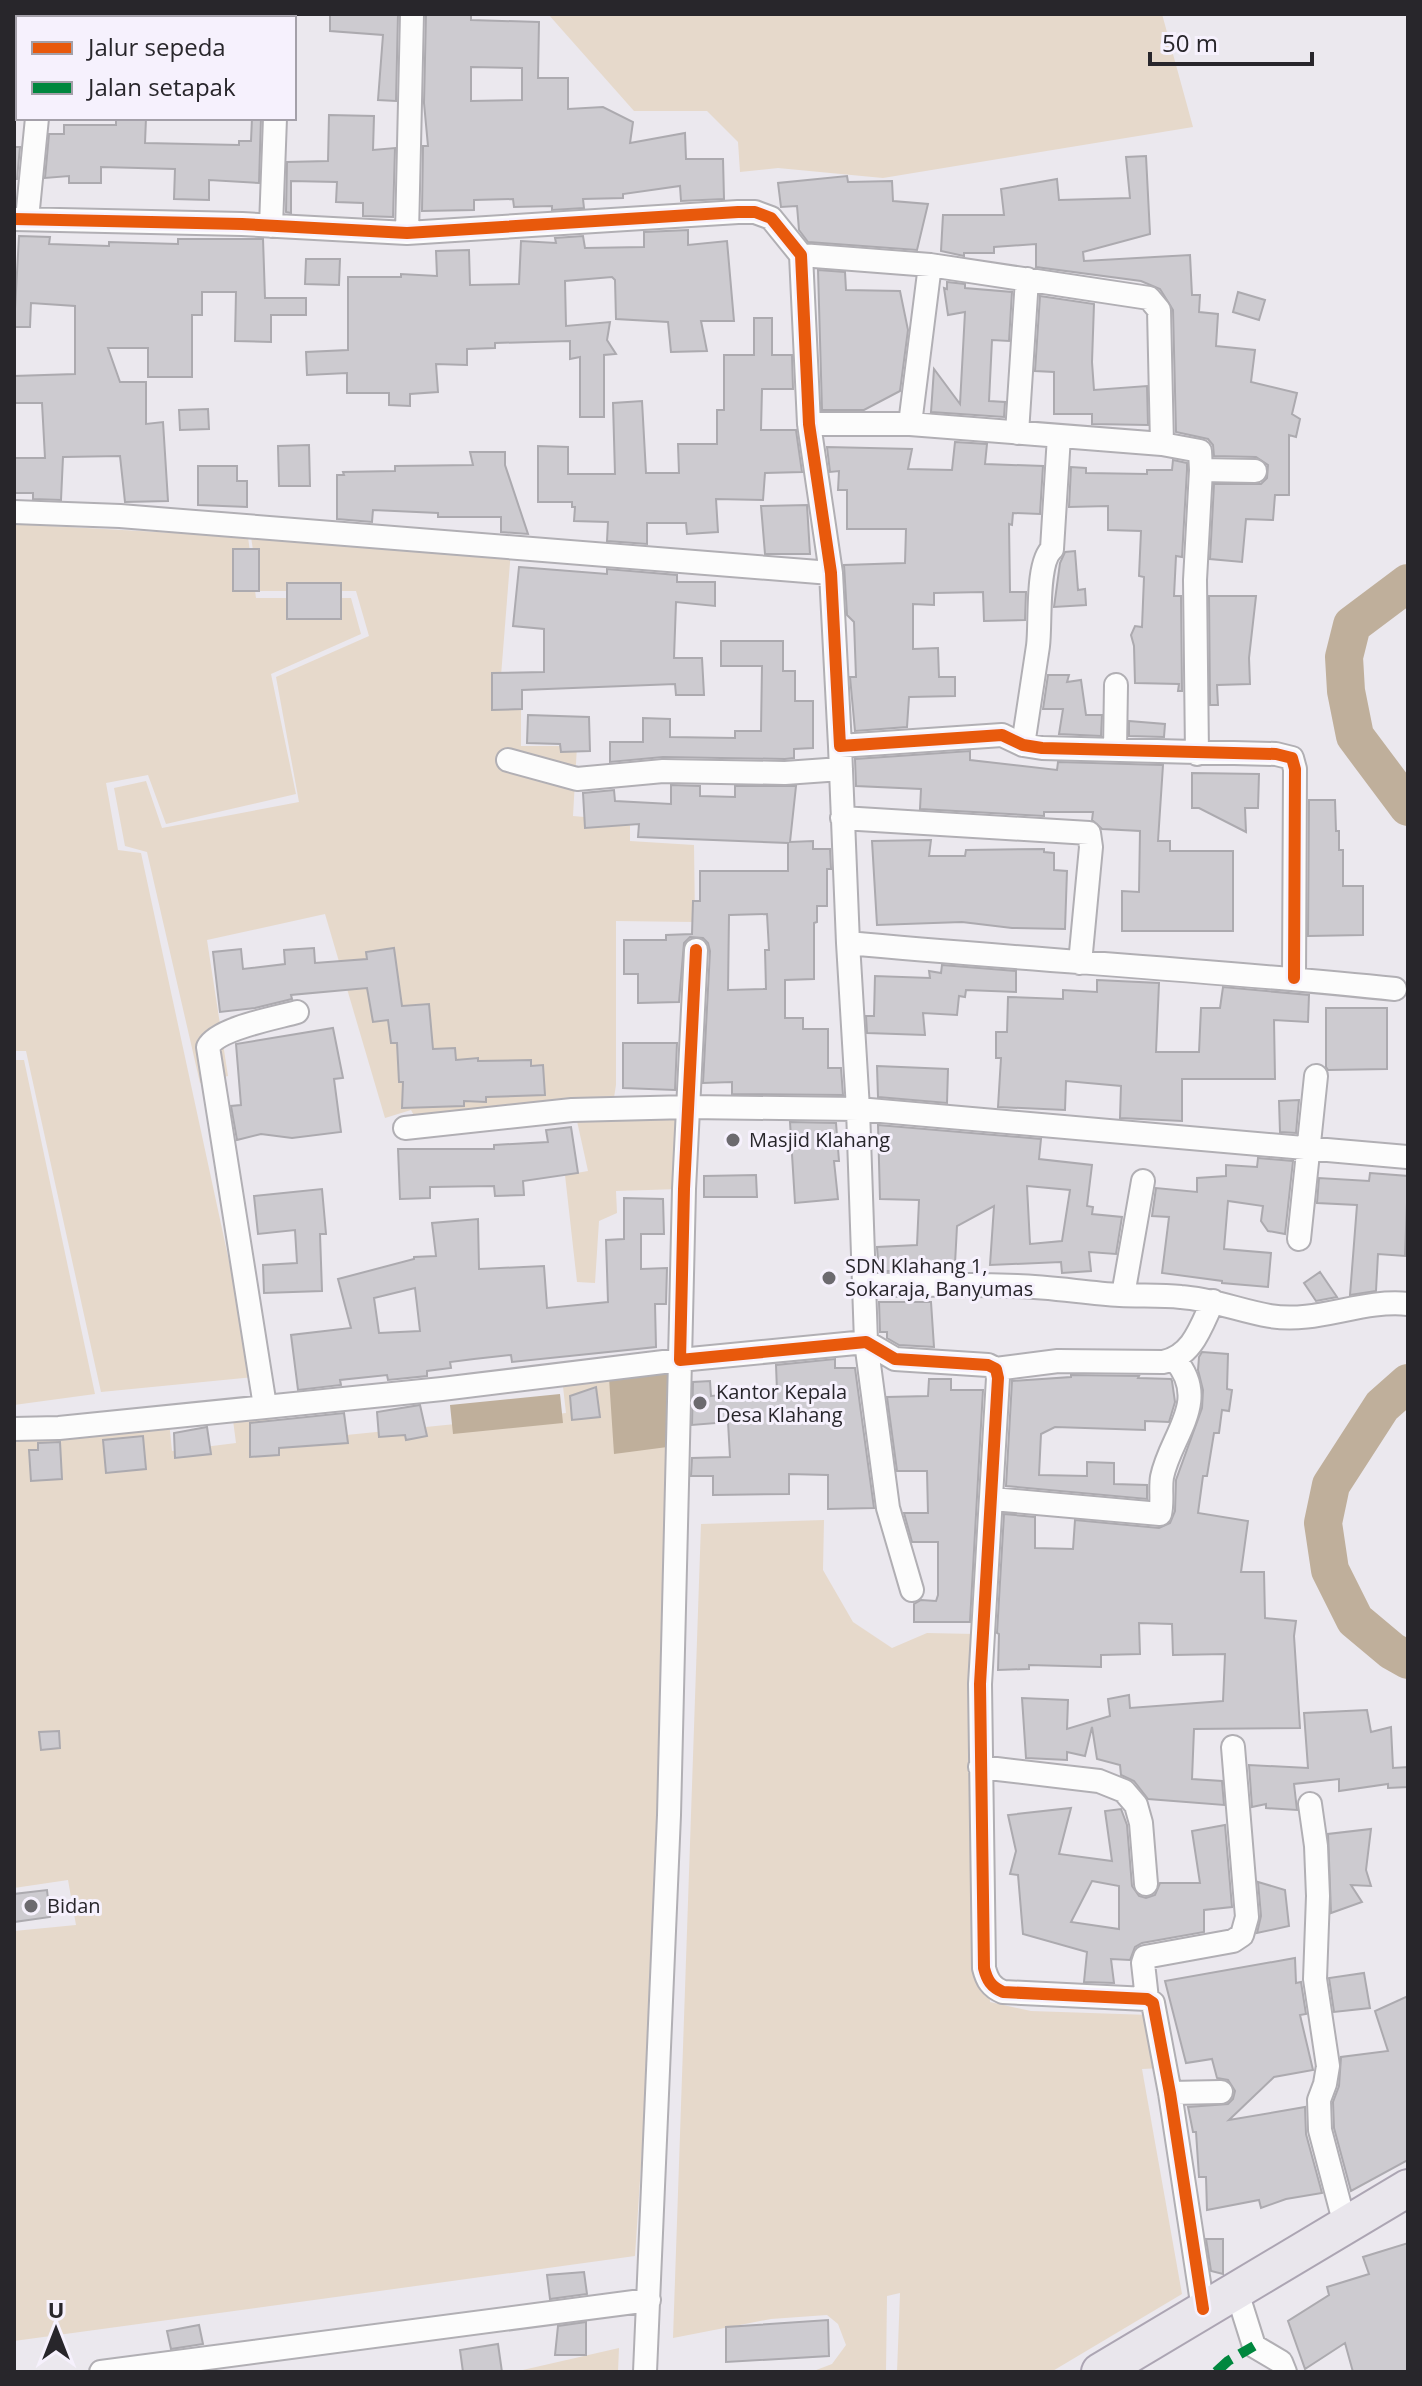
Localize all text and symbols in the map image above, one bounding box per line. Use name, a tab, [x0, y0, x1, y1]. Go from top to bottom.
legend	[16, 16, 296, 120]
scale bar	[1150, 16, 1312, 66]
text: 50 m	[1162, 26, 1218, 59]
text: Jalur sepeda	[86, 30, 226, 63]
text: Jalan setapak	[86, 70, 236, 103]
place label: Masjid Klahang	[749, 1126, 890, 1153]
marker: Masjid Klahang	[724, 1131, 742, 1149]
place label: SDN Klahang 1, Sokaraja, Banyumas	[845, 1252, 1033, 1302]
marker: SDN Klahang 1, Sokaraja, Banyumas	[820, 1269, 838, 1287]
place label: Kantor Kepala Desa Klahang	[716, 1378, 847, 1428]
marker: Kantor Kepala Desa Klahang	[691, 1394, 709, 1412]
place label: Bidan	[47, 1892, 101, 1919]
marker: Bidan	[22, 1897, 40, 1915]
north arrow	[16, 2290, 96, 2370]
text: U	[48, 2294, 64, 2324]

